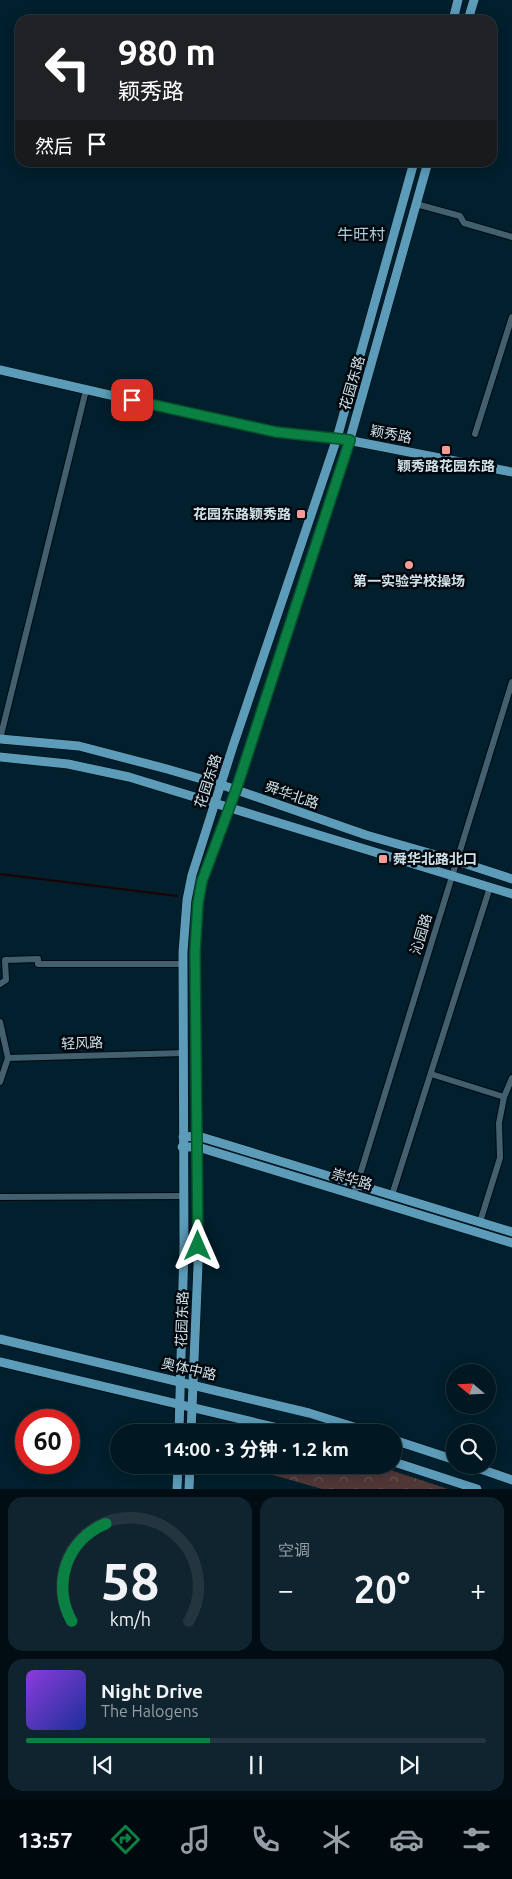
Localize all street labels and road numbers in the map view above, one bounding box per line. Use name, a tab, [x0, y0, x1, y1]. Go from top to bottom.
street label: 花园东路	[337, 354, 367, 412]
street label: 颖秀路	[369, 422, 413, 446]
street label: 花园东路	[192, 752, 224, 810]
street label: 舜华北路	[263, 778, 321, 812]
street label: 沁园路	[407, 912, 435, 956]
street label: 轻风路	[61, 1034, 103, 1052]
street label: 崇华路	[330, 1165, 374, 1193]
street label: 花园东路	[173, 1291, 191, 1347]
street label: 奥体中路	[160, 1355, 218, 1383]

